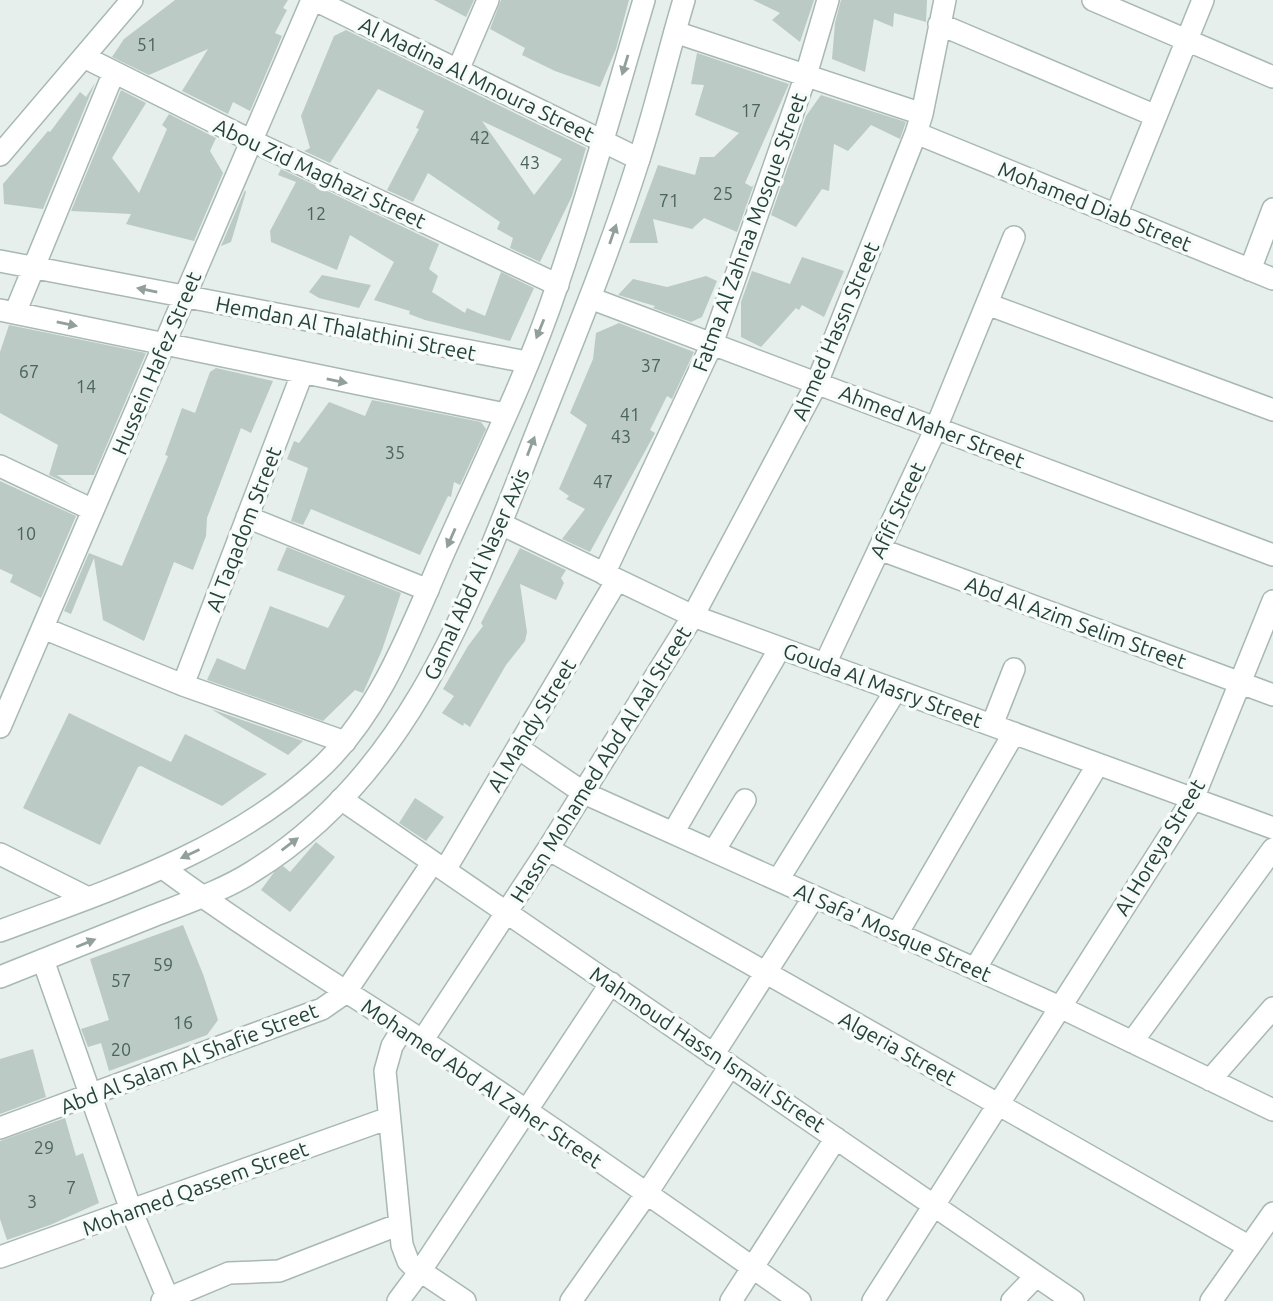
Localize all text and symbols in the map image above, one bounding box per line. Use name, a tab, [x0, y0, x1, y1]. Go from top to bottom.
street label: Al Madina Al Mnoura Street	[356, 12, 598, 146]
house number: 51	[137, 34, 157, 54]
one-way arrow	[619, 55, 629, 76]
street label: Fatma Al Zahraa Mosque Street	[687, 89, 811, 375]
house number: 17	[741, 100, 761, 120]
street label: Abou Zid Maghazi Street	[210, 113, 430, 233]
house number: 42	[470, 127, 490, 147]
house number: 43	[520, 152, 540, 172]
street label: Mohamed Diab Street	[995, 156, 1195, 256]
house number: 25	[713, 183, 733, 203]
house number: 71	[659, 190, 679, 210]
house number: 12	[306, 203, 326, 223]
one-way arrow	[608, 223, 619, 244]
street label: Ahmed Hassn Street	[787, 238, 883, 424]
street label: Hussein Hafez Street	[107, 268, 205, 458]
one-way arrow	[136, 284, 158, 295]
street label: Hemdan Al Thalathini Street	[214, 291, 478, 365]
one-way arrow	[535, 318, 546, 339]
one-way arrow	[56, 319, 78, 330]
house number: 37	[641, 355, 661, 375]
house number: 67	[19, 361, 39, 381]
one-way arrow	[326, 375, 348, 386]
house number: 14	[76, 376, 96, 396]
street label: Ahmed Maher Street	[836, 380, 1028, 472]
house number: 41	[620, 404, 640, 424]
house number: 43	[611, 426, 631, 446]
one-way arrow	[526, 435, 537, 456]
house number: 35	[385, 442, 405, 462]
street label: Al Taqadom Street	[200, 443, 286, 615]
street label: Afifi Street	[864, 458, 930, 562]
street label: Gamal Abd Al Naser Axis	[418, 464, 534, 684]
house number: 47	[593, 471, 613, 491]
house number: 10	[16, 523, 36, 543]
one-way arrow	[445, 527, 456, 548]
street label: Abd Al Azim Selim Street	[962, 571, 1190, 673]
street label: Hassn Mohamed Abd Al Aal Street	[505, 622, 695, 906]
street label: Gouda Al Masry Street	[780, 638, 986, 732]
street label: Al Mahdy Street	[482, 654, 580, 796]
street label: Al Horeya Street	[1109, 774, 1209, 920]
one-way arrow	[281, 838, 299, 852]
one-way arrow	[180, 849, 200, 860]
street label: Al Safa' Mosque Street	[791, 878, 995, 986]
one-way arrow	[76, 937, 97, 948]
house number: 59	[153, 954, 173, 974]
street label: Mahmoud Hassn Ismail Street	[586, 961, 830, 1137]
house number: 57	[111, 970, 131, 990]
street label: Mohamed Abd Al Zaher Street	[357, 993, 607, 1173]
street label: Abd Al Salam Al Shafie Street	[57, 998, 321, 1118]
street label: Algeria Street	[835, 1006, 961, 1090]
house number: 16	[173, 1012, 193, 1032]
house number: 20	[111, 1039, 131, 1059]
street label: Mohamed Qassem Street	[79, 1136, 311, 1240]
house number: 29	[34, 1137, 54, 1157]
house number: 7	[66, 1177, 76, 1197]
house number: 3	[27, 1191, 37, 1211]

